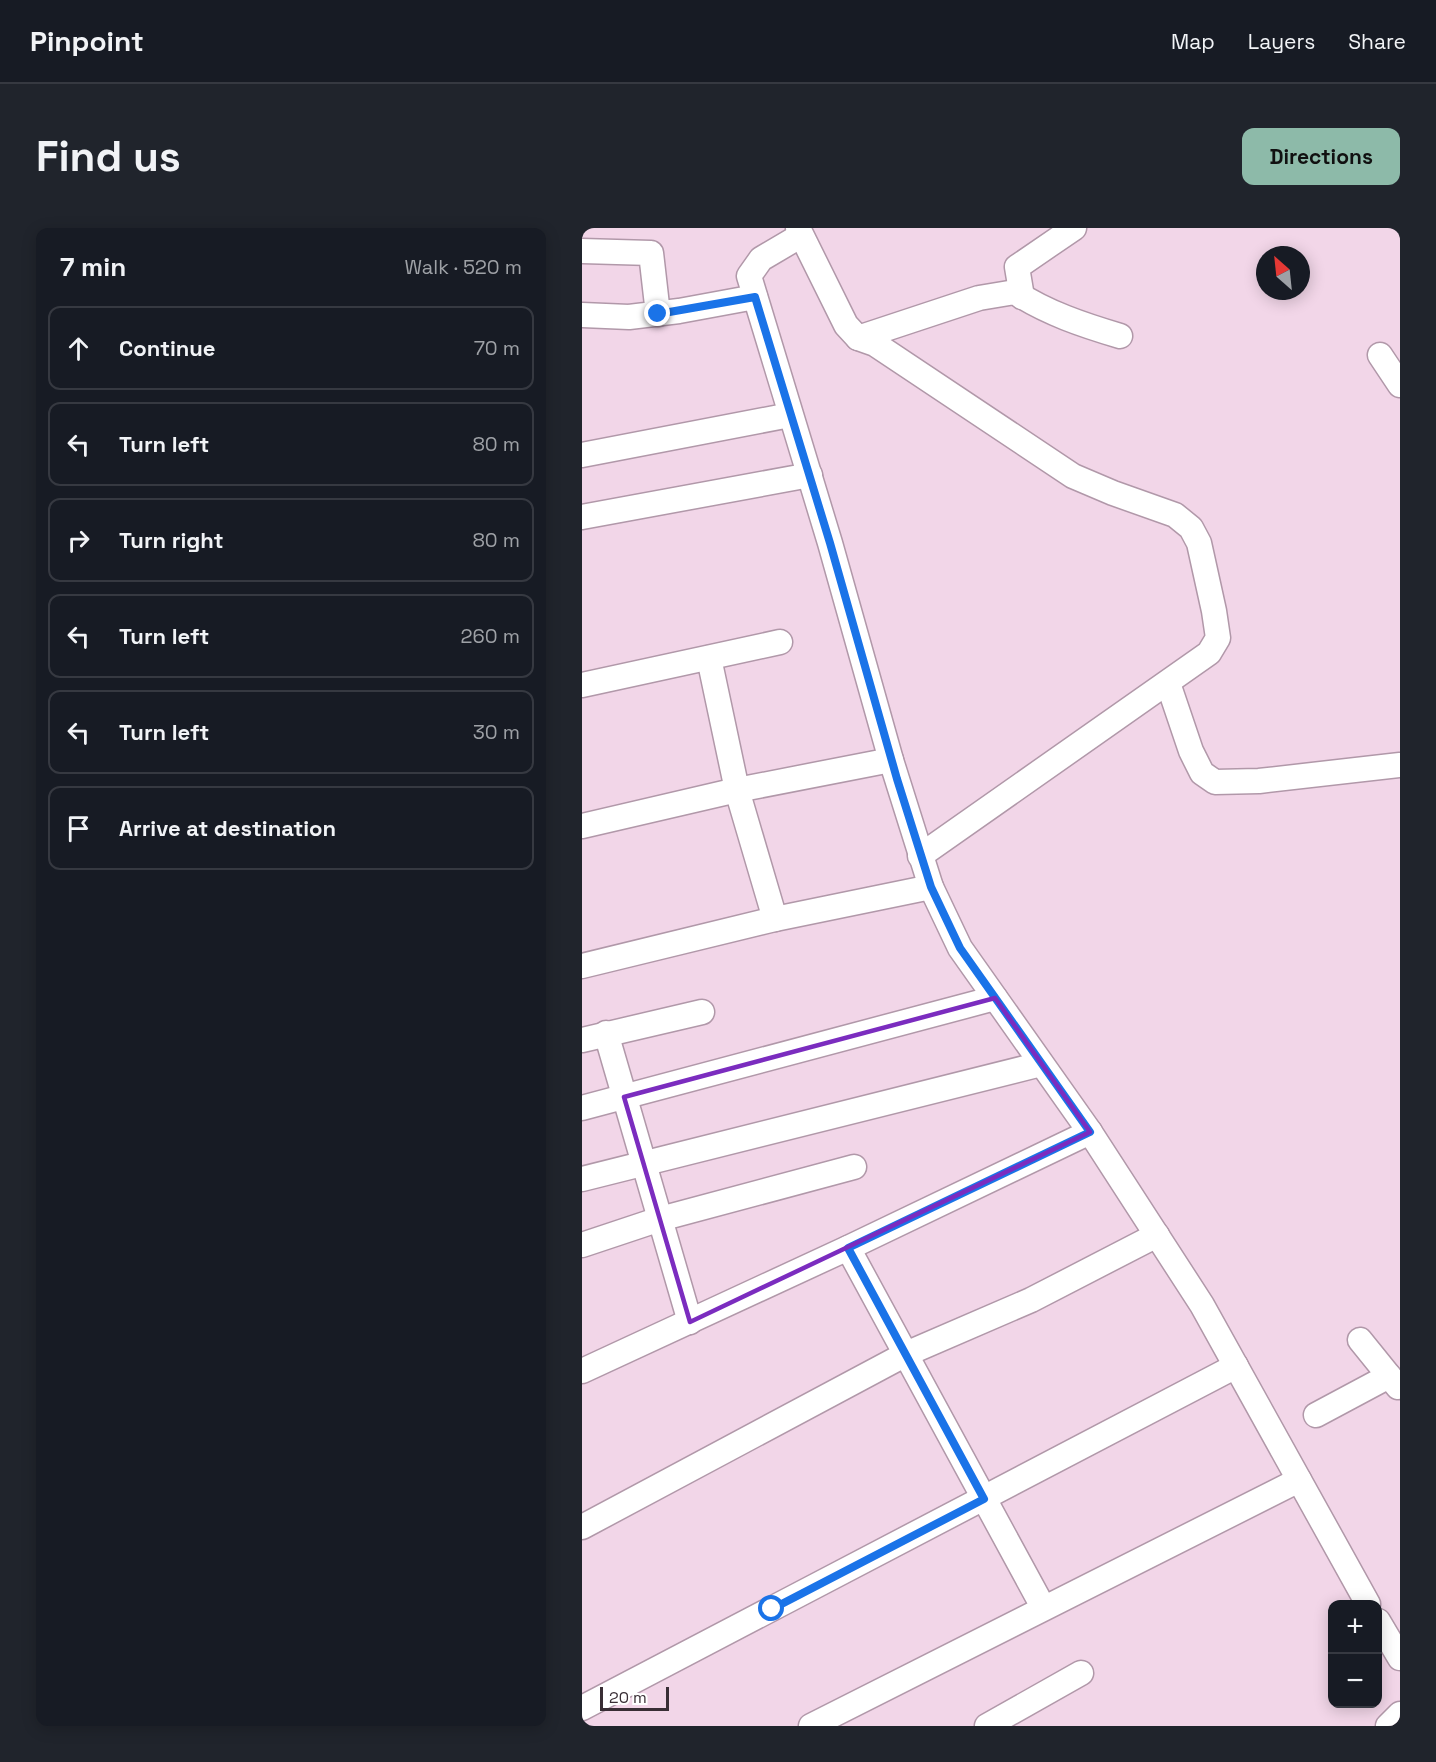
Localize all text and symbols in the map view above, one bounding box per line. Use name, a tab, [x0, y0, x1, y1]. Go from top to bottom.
text: Pinpoint	[30, 23, 144, 59]
text: Map	[1171, 28, 1215, 55]
text: Layers	[1248, 28, 1315, 55]
text: Share	[1348, 28, 1406, 55]
button: Directions	[1242, 128, 1400, 185]
text: Find us	[36, 130, 181, 183]
north arrow	[1256, 246, 1310, 300]
text: 7 min	[60, 250, 126, 284]
text: Walk · 520 m	[404, 254, 522, 280]
route end	[644, 300, 670, 326]
icon: ahead	[62, 332, 95, 365]
text: Continue	[119, 334, 215, 362]
text: 70 m	[474, 335, 520, 361]
icon: left	[62, 428, 95, 461]
text: Turn left	[119, 430, 209, 458]
text: 80 m	[472, 431, 520, 457]
icon: right	[62, 524, 95, 557]
text: Turn right	[119, 526, 224, 554]
text: 80 m	[472, 527, 520, 553]
icon: left	[62, 620, 95, 653]
text: Turn left	[119, 622, 209, 650]
text: 260 m	[461, 623, 520, 649]
icon: left	[62, 716, 95, 749]
text: Turn left	[119, 718, 209, 746]
text: 30 m	[473, 719, 520, 745]
icon: arrive	[62, 812, 95, 845]
text: Arrive at destination	[119, 814, 336, 842]
route start	[758, 1595, 784, 1621]
map controls	[1328, 1600, 1382, 1708]
button: +	[1328, 1600, 1382, 1654]
button: −	[1328, 1654, 1382, 1708]
scale bar	[600, 1684, 669, 1712]
text: 20 m	[609, 1687, 647, 1708]

